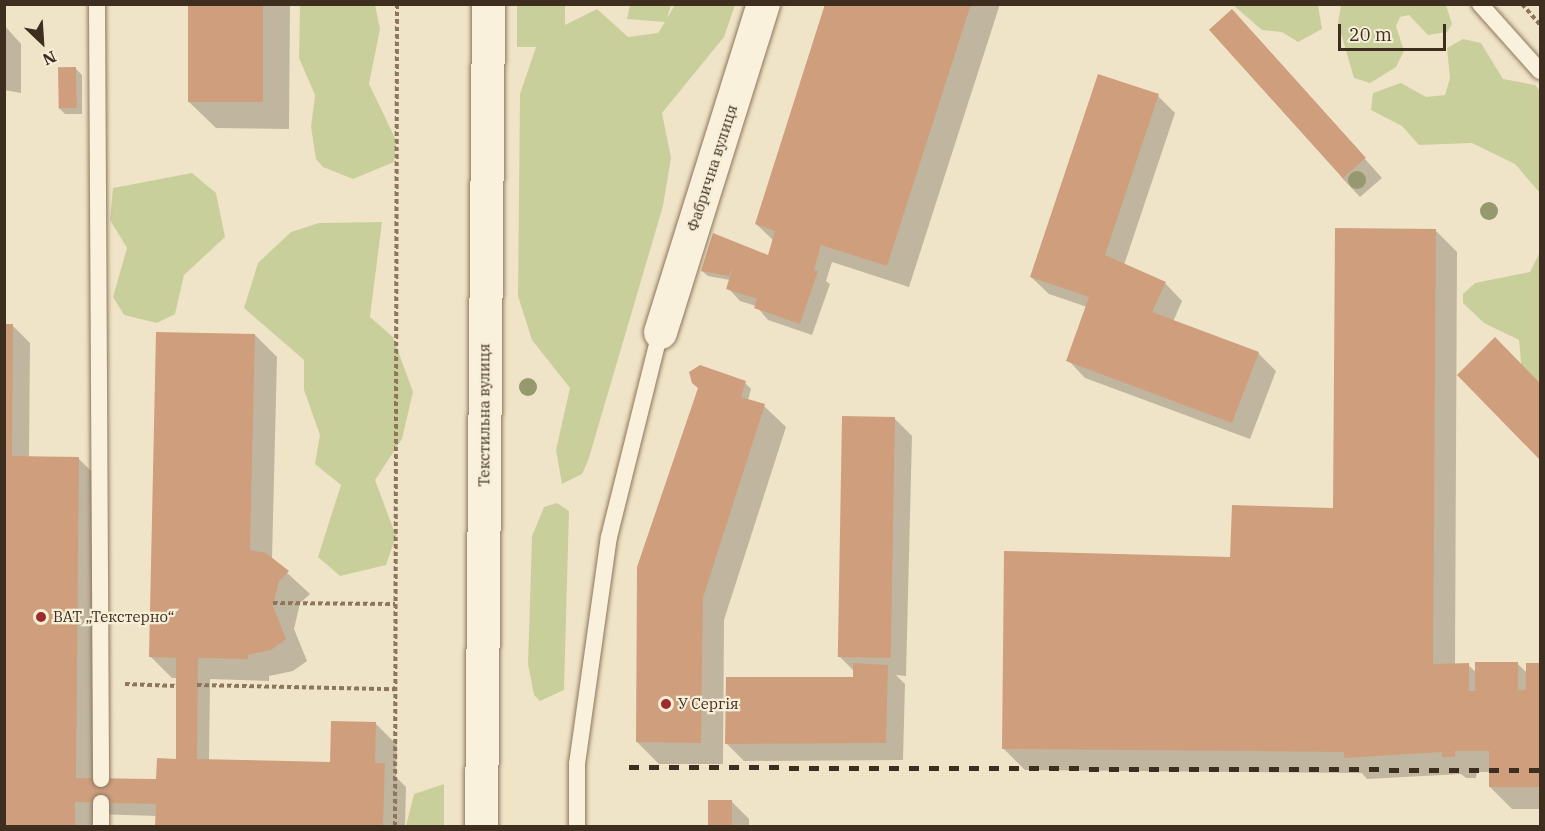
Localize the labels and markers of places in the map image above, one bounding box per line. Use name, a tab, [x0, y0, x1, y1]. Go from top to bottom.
place label: ВАТ „Текстерно“	[53, 608, 175, 626]
marker: ВАТ „Текстерно“	[34, 610, 48, 624]
place label: У Сергія	[678, 695, 739, 713]
marker: У Сергія	[659, 697, 673, 711]

